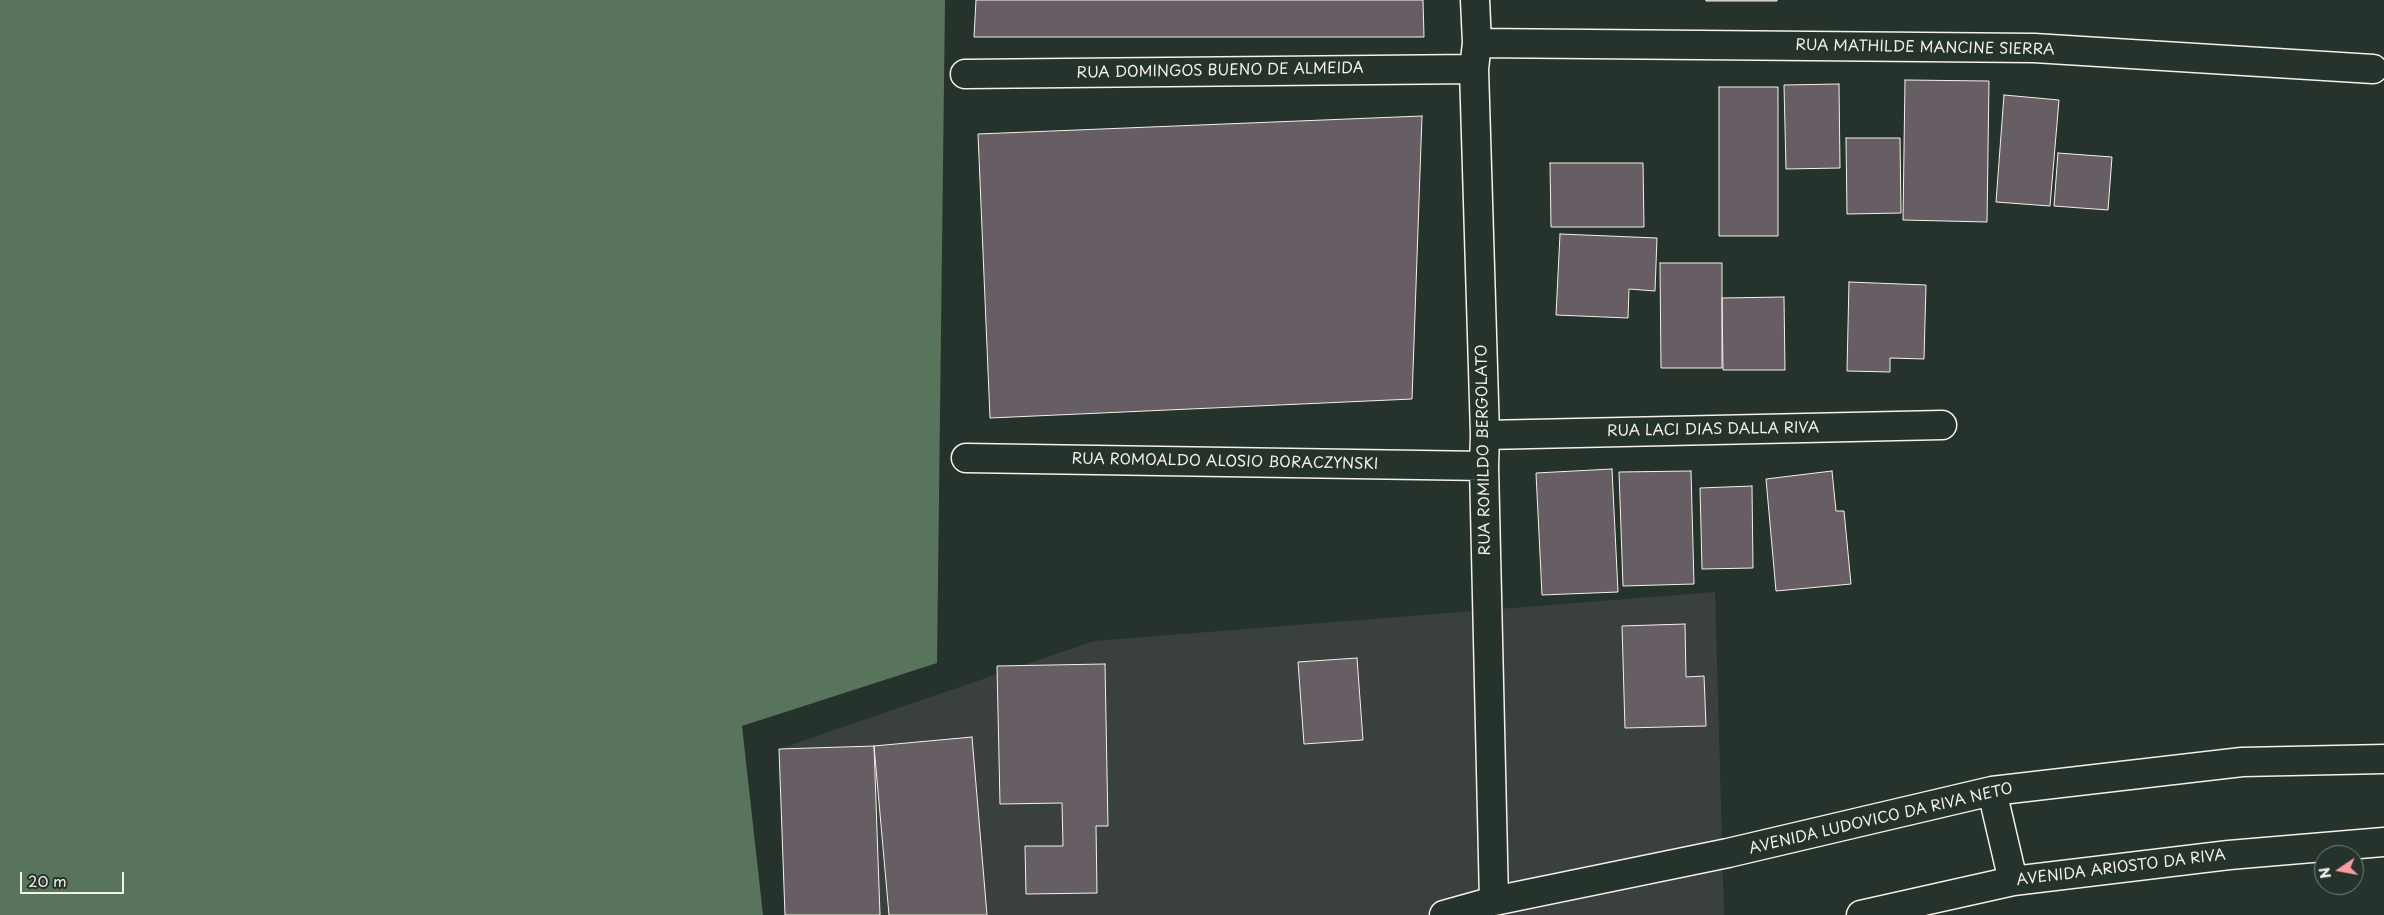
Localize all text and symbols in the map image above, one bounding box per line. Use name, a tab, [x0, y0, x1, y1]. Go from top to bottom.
street label: RUA MATHILDE MANCINE SIERRA	[1795, 37, 2055, 59]
street label: RUA DOMINGOS BUENO DE ALMEIDA	[1076, 59, 1364, 83]
street label: RUA ROMILDO BERGOLATO	[1473, 344, 1495, 556]
street label: RUA LACI DIAS DALLA RIVA	[1607, 419, 1819, 441]
street label: RUA ROMOALDO ALOSIO BORACZYNSKI	[1071, 450, 1379, 474]
street label: AVENIDA LUDOVICO DA RIVA NETO	[1747, 780, 2015, 858]
north arrow	[2314, 845, 2364, 895]
street label: AVENIDA ARIOSTO DA RIVA	[2015, 846, 2227, 890]
scale bar	[22, 862, 126, 894]
text: N	[2313, 865, 2336, 881]
text: 20 m	[28, 869, 67, 892]

